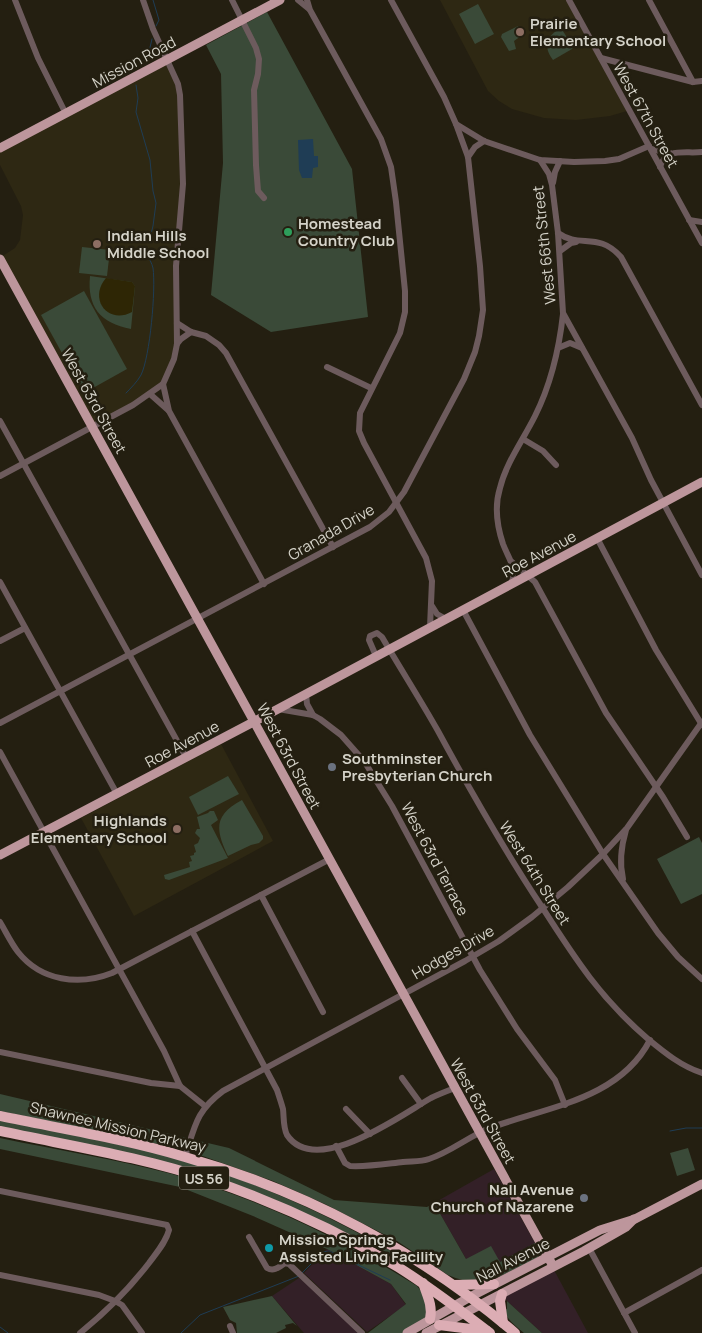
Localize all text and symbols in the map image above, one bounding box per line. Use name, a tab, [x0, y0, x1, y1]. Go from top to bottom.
place label: Prairie Elementary School	[530, 13, 666, 51]
marker: Prairie Elementary School	[514, 26, 526, 38]
street label: Mission Road	[89, 31, 179, 93]
street label: West 67th Street	[608, 58, 684, 172]
street label: West 66th Street	[527, 185, 561, 305]
place label: Homestead Country Club	[298, 213, 395, 251]
place label: Indian Hills Middle School	[107, 225, 209, 263]
marker: Homestead Country Club	[282, 226, 294, 238]
marker: Indian Hills Middle School	[91, 238, 103, 250]
street label: West 63rd Street	[56, 344, 132, 458]
street label: Granada Drive	[284, 499, 378, 565]
street label: Roe Avenue	[498, 526, 580, 582]
street label: West 63rd Street	[252, 699, 326, 813]
street label: Roe Avenue	[141, 716, 223, 772]
place label: Southminster Presbyterian Church	[342, 748, 492, 786]
marker: Southminster Presbyterian Church	[326, 761, 338, 773]
street label: West 63rd Terrace	[396, 799, 474, 920]
place label: Highlands Elementary School	[31, 810, 167, 848]
street label: West 64th Street	[495, 817, 575, 929]
marker: Highlands Elementary School	[171, 823, 183, 835]
street label: Hodges Drive	[408, 920, 498, 984]
street label: West 63rd Street	[445, 1054, 521, 1168]
street label: Shawnee Mission Parkway	[28, 1097, 208, 1157]
road number: US 56	[179, 1166, 229, 1190]
place label: Nall Avenue Church of Nazarene	[431, 1179, 574, 1217]
marker: Nall Avenue Church of Nazarene	[578, 1192, 590, 1204]
place label: Mission Springs Assisted Living Facility	[279, 1229, 444, 1267]
street label: Nall Avenue	[473, 1232, 554, 1288]
marker: Mission Springs Assisted Living Facility	[263, 1242, 275, 1254]

